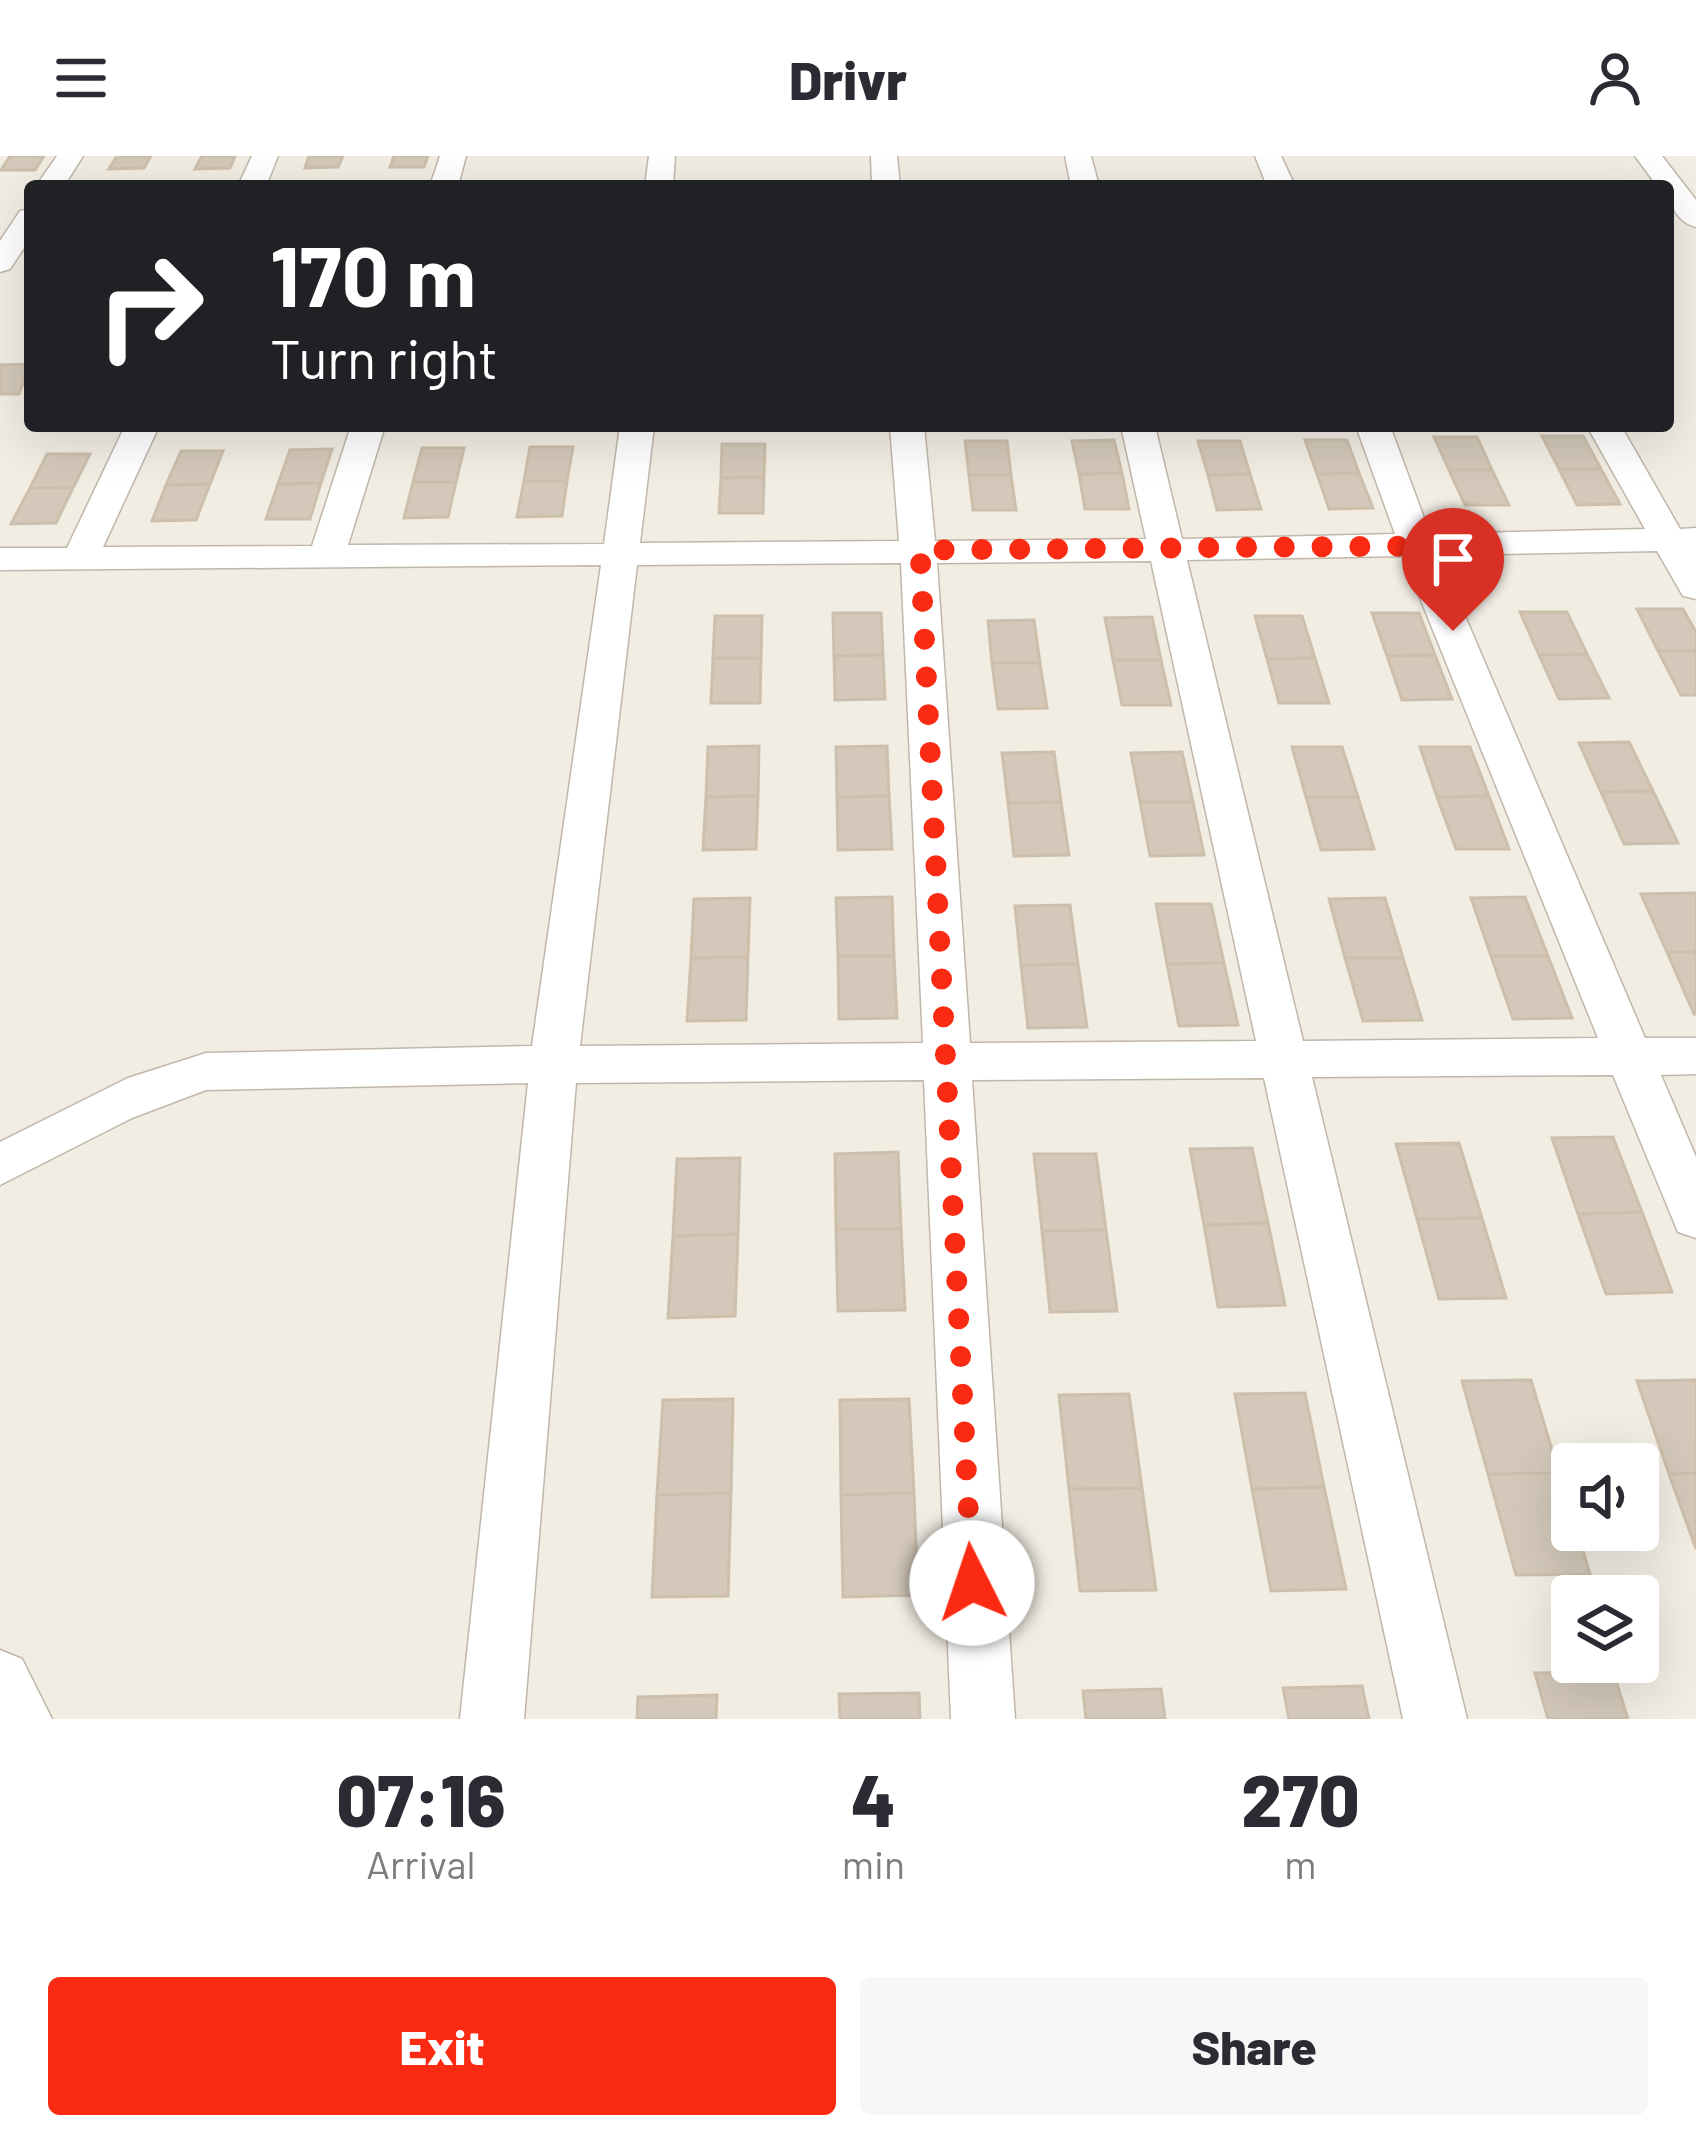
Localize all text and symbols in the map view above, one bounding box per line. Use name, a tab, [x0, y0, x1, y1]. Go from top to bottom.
icon: menu	[48, 45, 114, 111]
icon: person	[1582, 45, 1648, 111]
text: Drivr	[789, 46, 907, 111]
text: 170 m	[270, 223, 476, 324]
icon: right	[72, 228, 228, 384]
text: Turn right	[270, 325, 498, 390]
pin	[1402, 508, 1504, 631]
icon: arrive	[1420, 526, 1486, 592]
map controls	[1551, 1443, 1659, 1683]
button: sound	[1551, 1443, 1659, 1551]
position arrow	[909, 1520, 1035, 1646]
button: layers	[1551, 1575, 1659, 1683]
text: 07:16	[336, 1755, 505, 1841]
text: 4	[851, 1755, 896, 1841]
text: 270	[1241, 1755, 1360, 1841]
text: Arrival	[366, 1840, 475, 1887]
text: min	[842, 1840, 905, 1887]
text: m	[1284, 1840, 1317, 1887]
button: Exit	[48, 1977, 836, 2115]
button: Share	[860, 1977, 1648, 2115]

